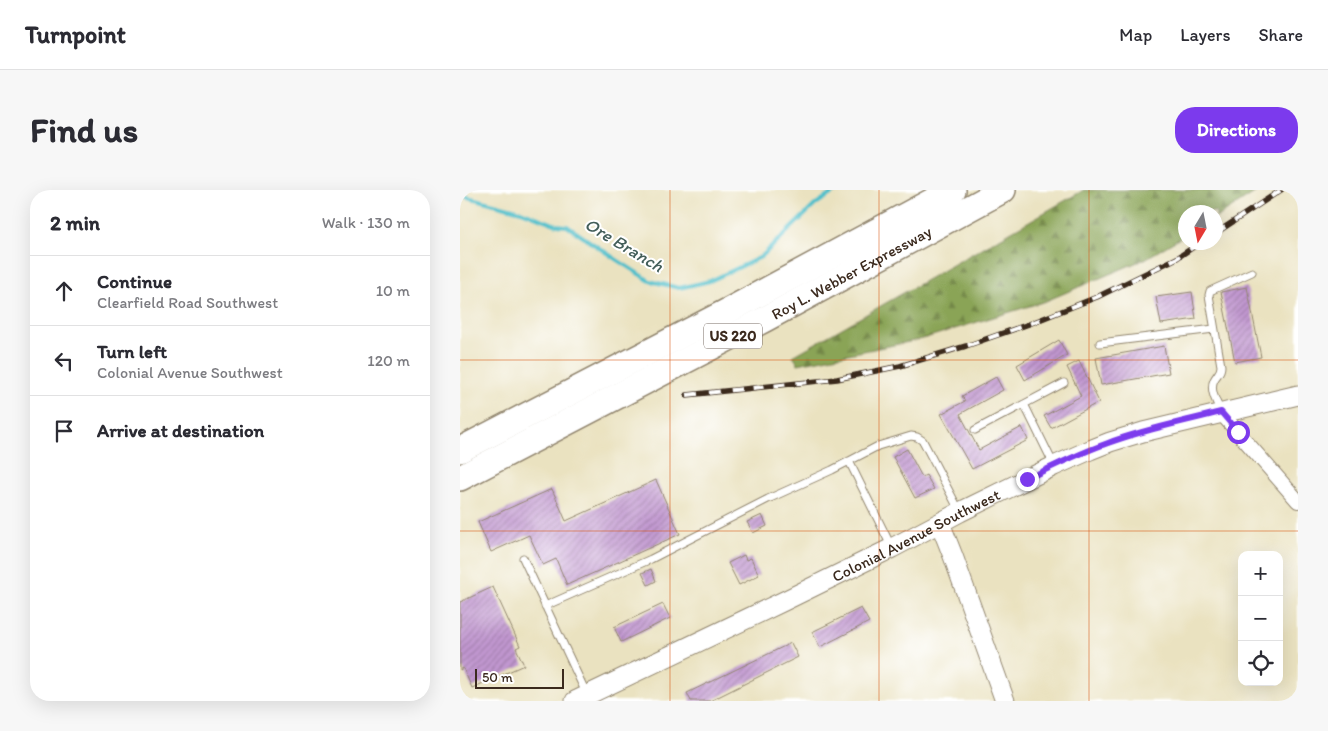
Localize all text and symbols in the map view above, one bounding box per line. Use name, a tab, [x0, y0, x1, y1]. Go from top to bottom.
text: Turnpoint	[25, 20, 126, 49]
text: Map	[1119, 24, 1152, 46]
text: Layers	[1180, 24, 1230, 46]
text: Share	[1258, 24, 1303, 46]
button: Directions	[1175, 107, 1298, 153]
text: Find us	[30, 109, 138, 151]
north arrow	[1178, 205, 1223, 250]
text: 2 min	[50, 210, 100, 235]
text: Walk · 130 m	[322, 213, 410, 232]
water label: Ore Branch	[581, 213, 668, 277]
street label: Roy L. Webber Expressway	[768, 221, 935, 324]
text: Continue	[97, 270, 172, 293]
icon: ahead	[50, 277, 78, 305]
text: 10 m	[376, 281, 410, 300]
text: Clearfield Road Southwest	[97, 293, 278, 312]
road number: US 220	[704, 324, 762, 348]
text: Turn left	[97, 340, 167, 363]
icon: left	[50, 347, 78, 375]
text: 120 m	[367, 351, 410, 370]
text: Colonial Avenue Southwest	[97, 363, 283, 382]
icon: arrive	[50, 417, 78, 445]
text: Arrive at destination	[97, 419, 264, 442]
route start	[1227, 421, 1250, 444]
route end	[1016, 468, 1039, 491]
street label: Colonial Avenue Southwest	[829, 485, 1003, 586]
map controls	[1238, 551, 1283, 686]
button: +	[1238, 551, 1283, 596]
button: −	[1238, 596, 1283, 641]
button: locate	[1238, 641, 1283, 686]
scale bar	[475, 666, 564, 689]
text: 50 m	[482, 669, 513, 686]

